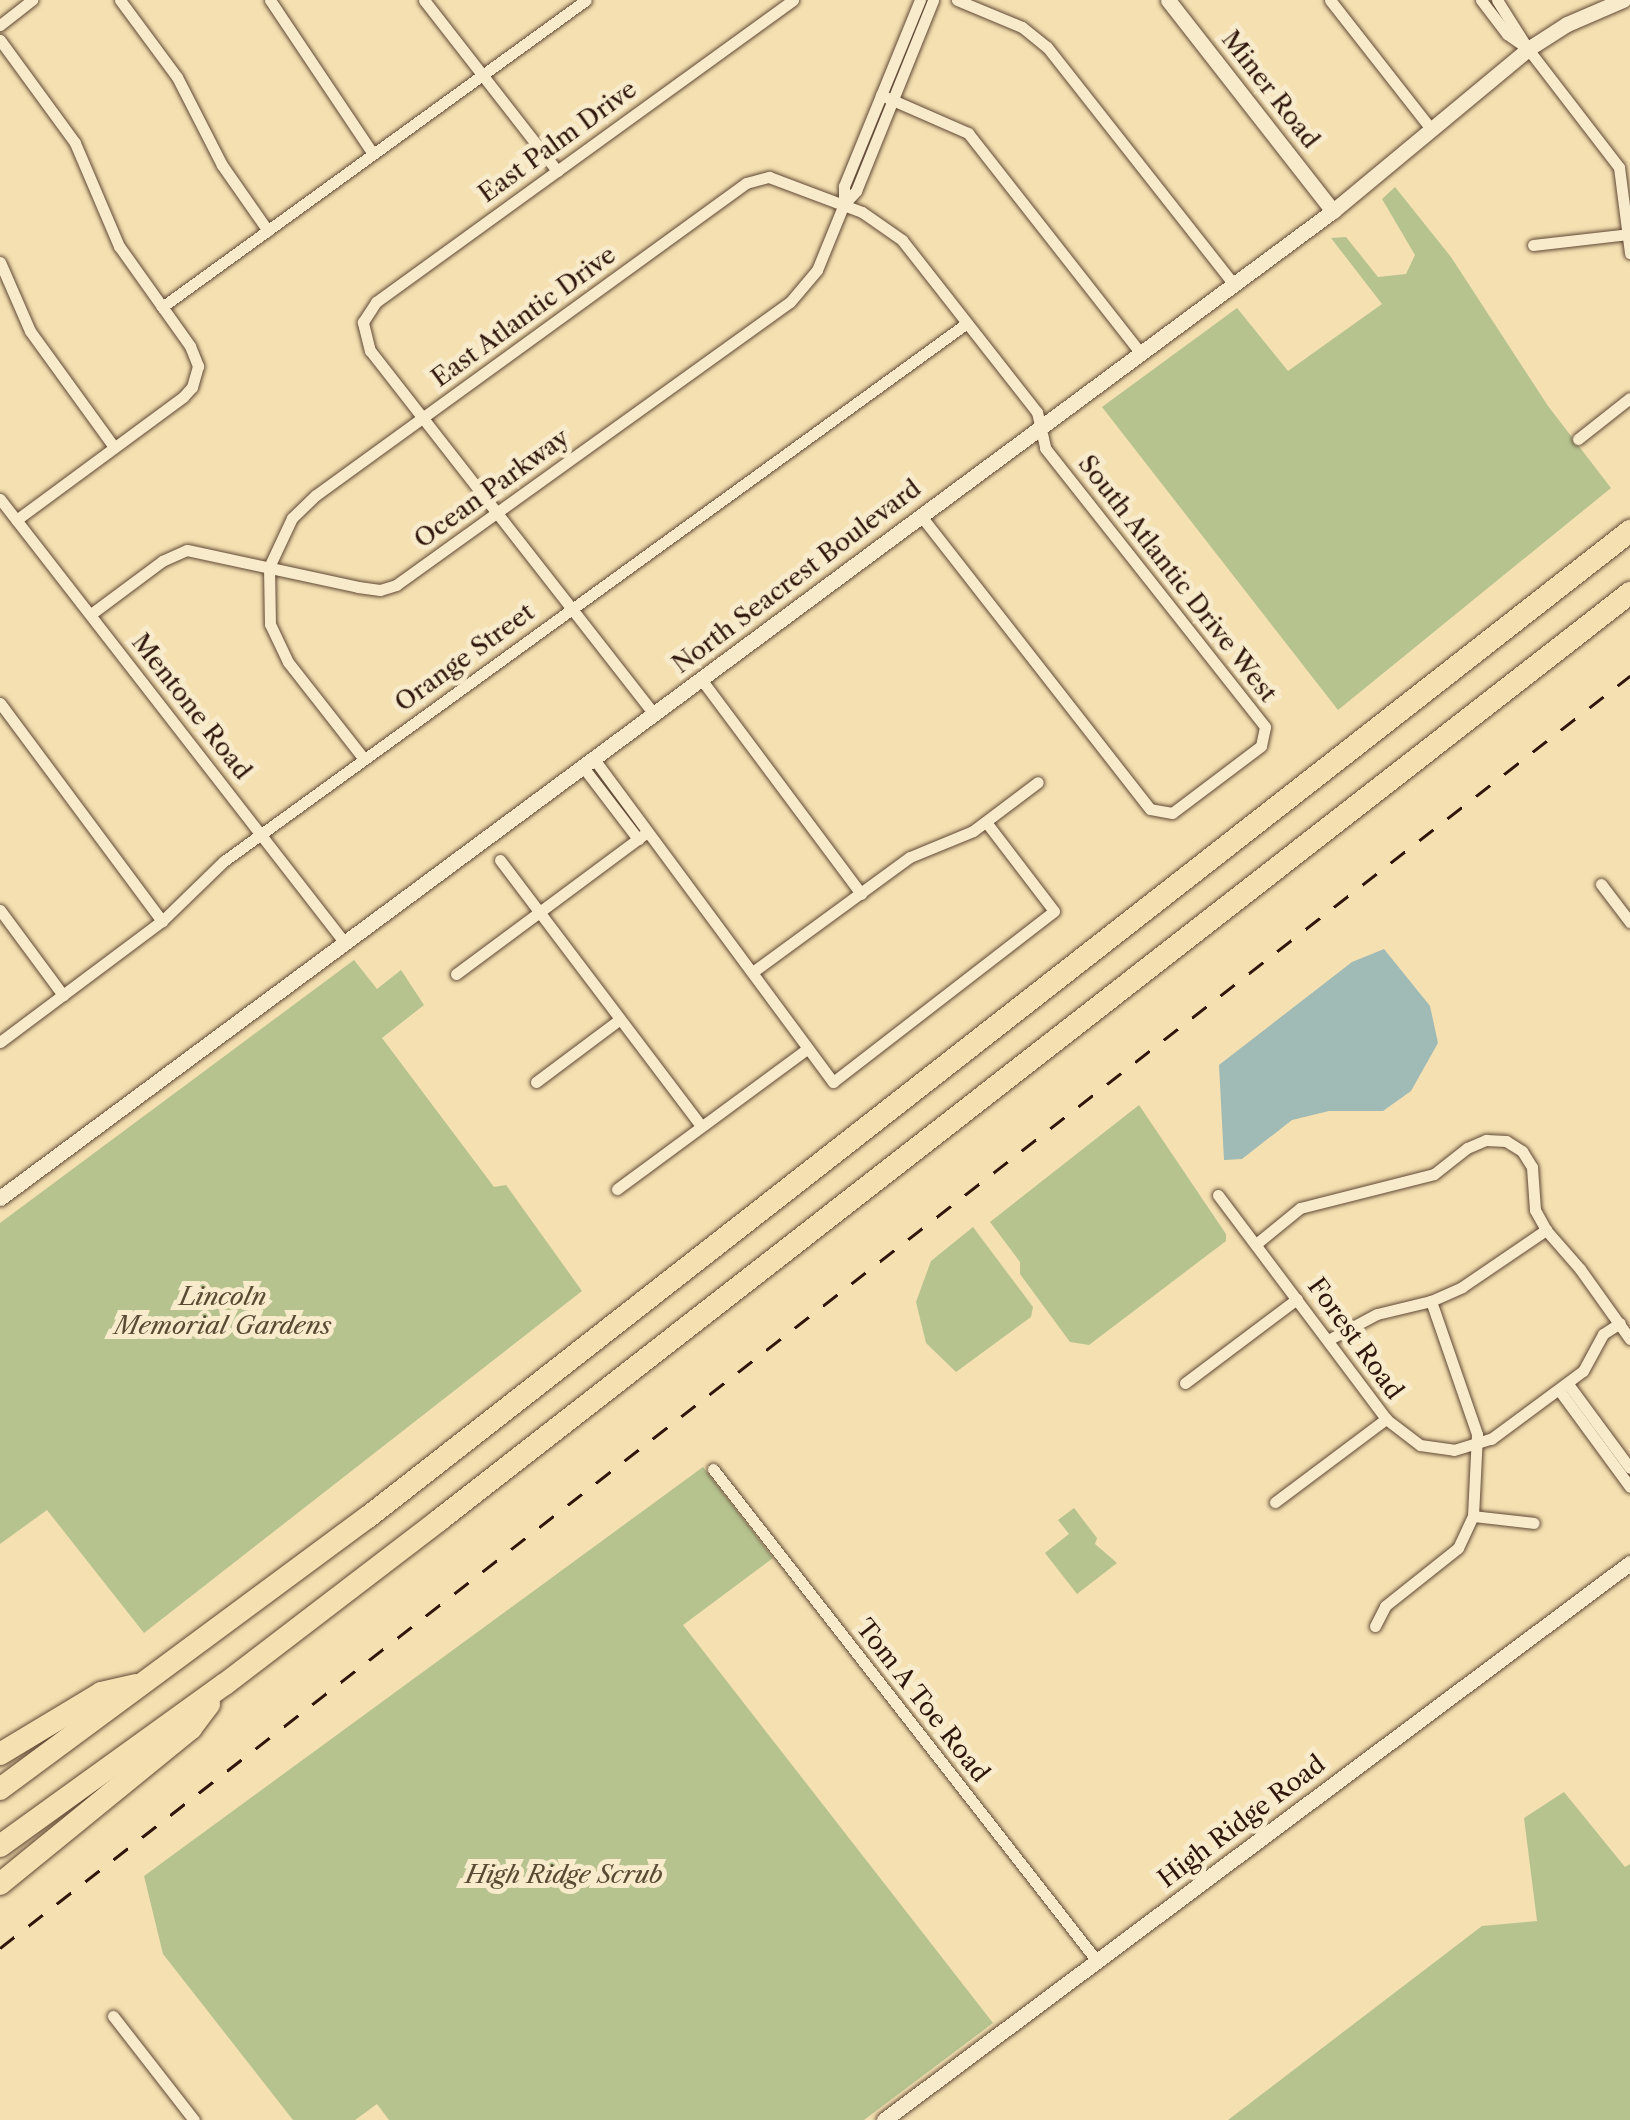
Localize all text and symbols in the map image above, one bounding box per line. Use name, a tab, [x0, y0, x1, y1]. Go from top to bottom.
street label: Miner Road	[1215, 25, 1325, 155]
street label: East Palm Drive	[473, 75, 643, 209]
street label: East Atlantic Drive	[426, 240, 622, 394]
street label: Ocean Parkway	[409, 423, 575, 555]
street label: South Atlantic Drive West	[1071, 449, 1283, 709]
street label: North Seacrest Boulevard	[667, 474, 927, 680]
street label: Orange Street	[390, 597, 540, 719]
street label: Mentone Road	[125, 628, 257, 786]
street label: Forest Road	[1301, 1272, 1409, 1406]
park label: Lincoln Memorial Gardens	[114, 1283, 332, 1342]
street label: Tom A Toe Road	[848, 1613, 996, 1789]
street label: High Ridge Road	[1153, 1749, 1331, 1895]
park label: High Ridge Scrub	[465, 1860, 663, 1890]

